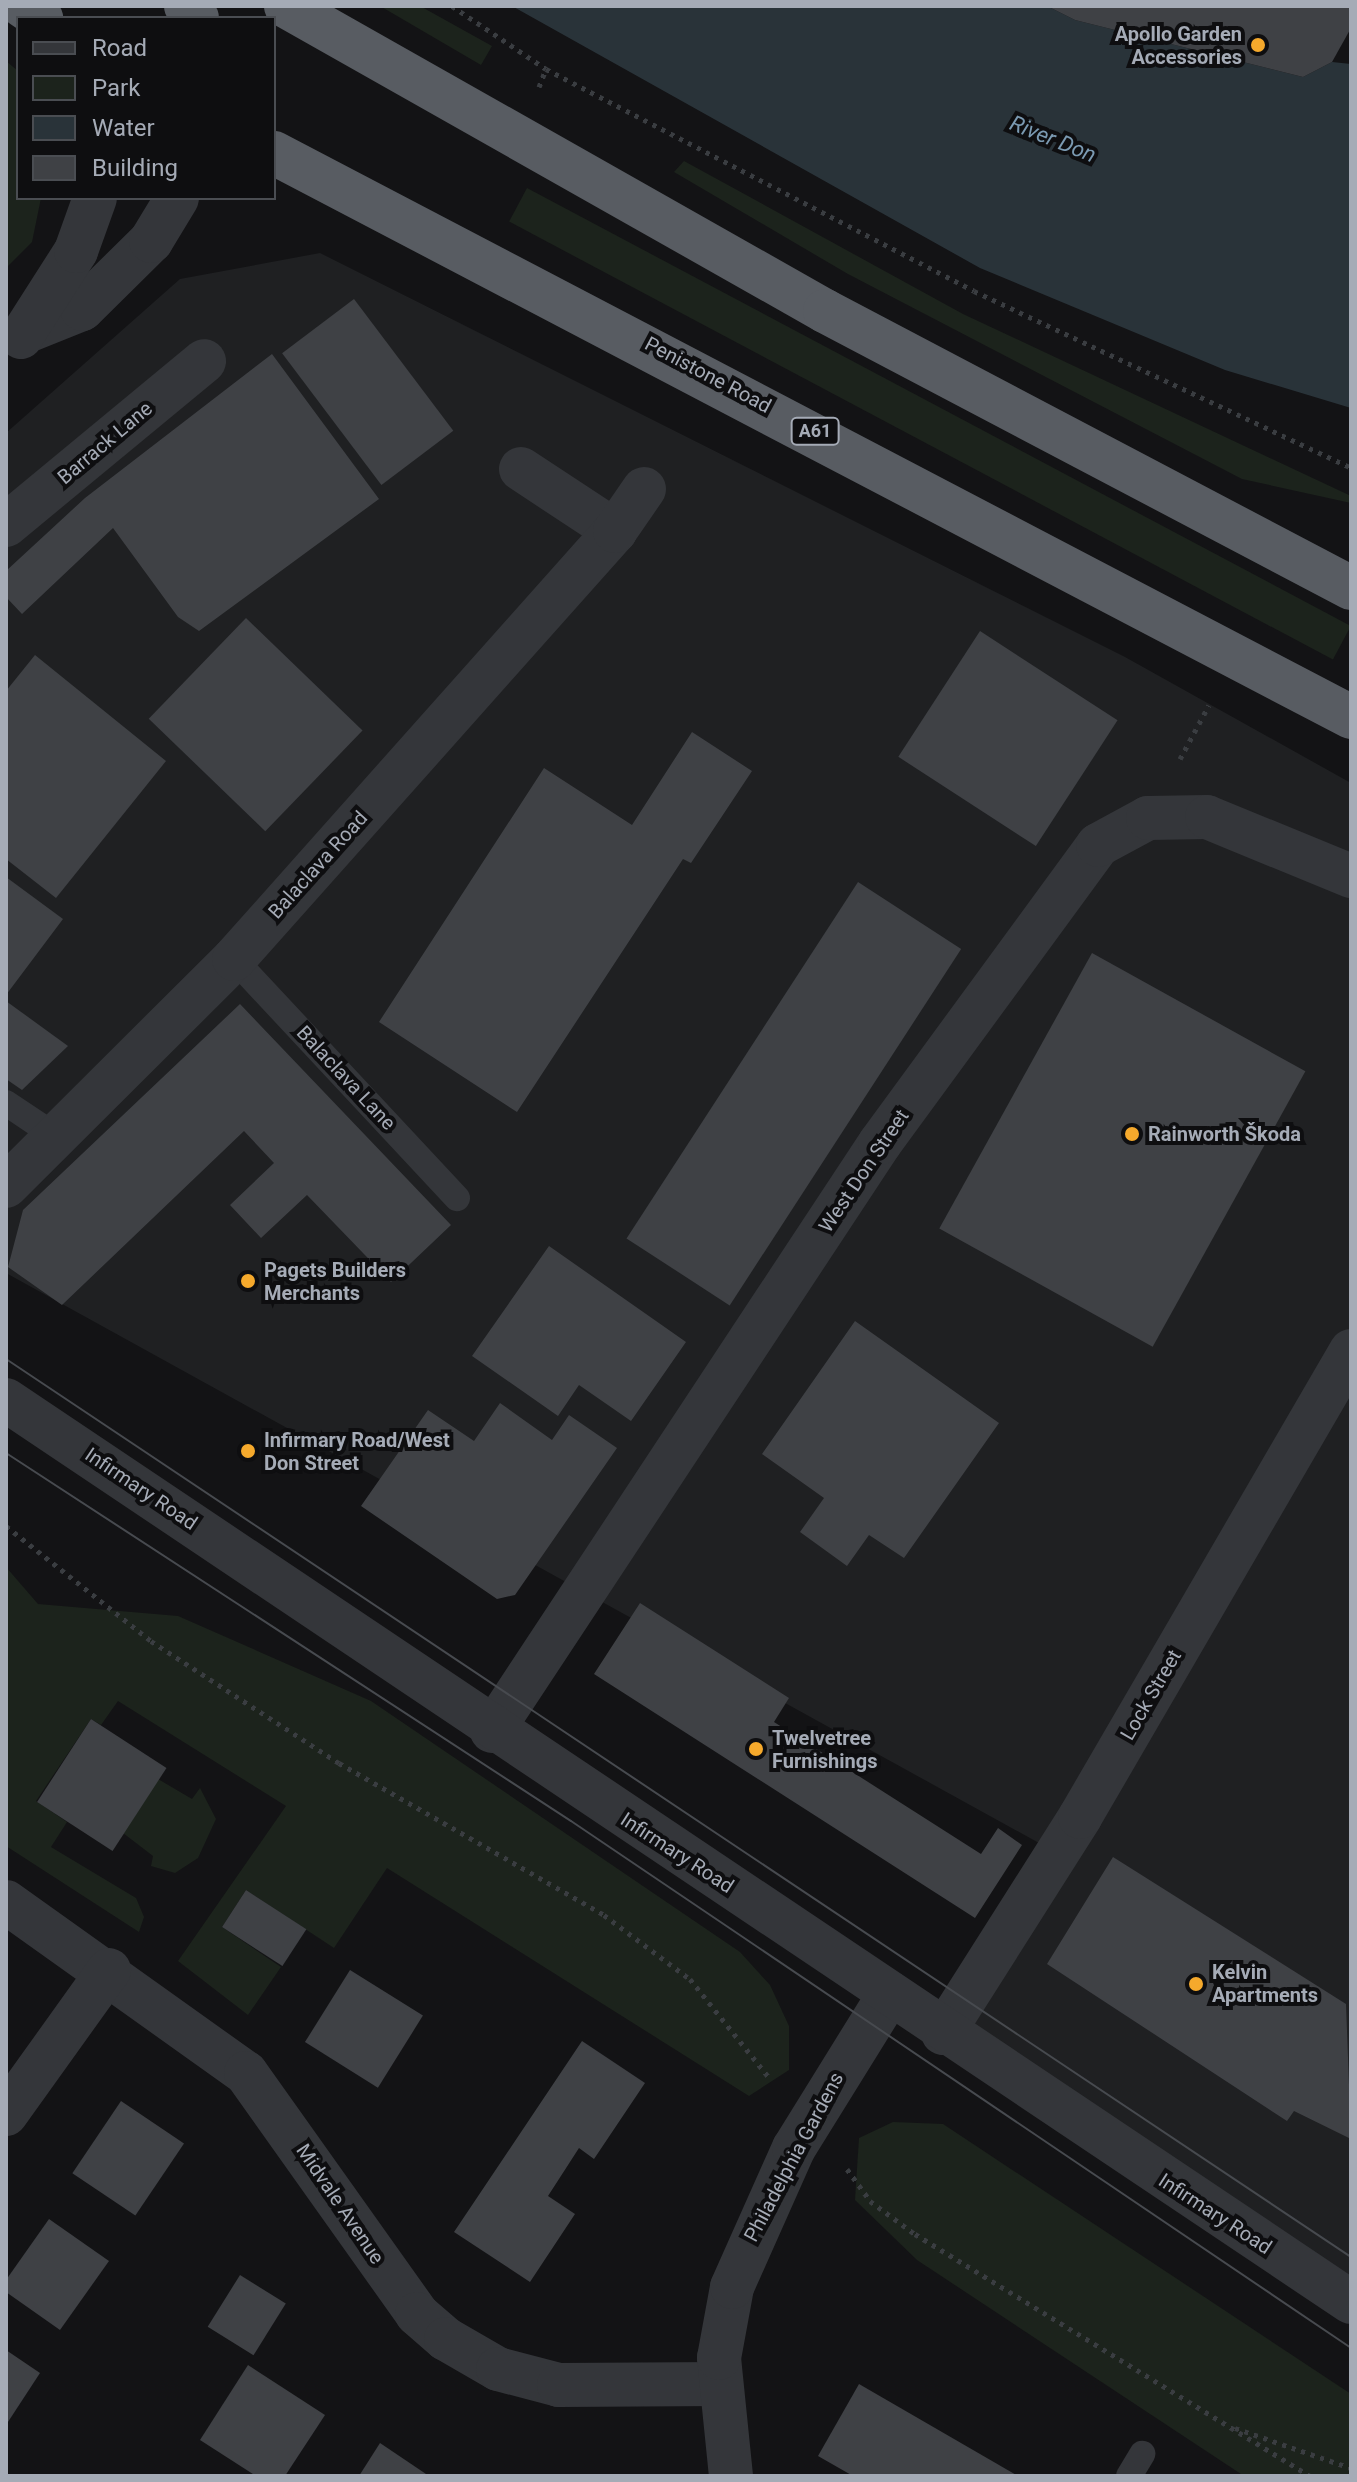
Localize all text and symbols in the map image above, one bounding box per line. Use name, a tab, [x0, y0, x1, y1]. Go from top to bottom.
legend	[16, 16, 276, 200]
place label: Apollo Garden Accessories	[1115, 22, 1242, 69]
text: Road	[92, 34, 147, 62]
marker: Apollo Garden Accessories	[1249, 36, 1267, 54]
text: Park	[92, 74, 140, 102]
water label: River Don	[1006, 110, 1100, 168]
text: Water	[92, 114, 155, 142]
text: Building	[92, 154, 178, 182]
street label: Penistone Road	[641, 332, 775, 418]
street label: Barrack Lane	[53, 396, 157, 490]
road number: A61	[789, 417, 841, 445]
street label: Balaclava Road	[263, 806, 373, 924]
street label: Balaclava Lane	[292, 1021, 400, 1135]
street label: West Don Street	[814, 1105, 914, 1237]
place label: Rainworth Škoda	[1148, 1122, 1301, 1146]
marker: Rainworth Škoda	[1123, 1125, 1141, 1143]
place label: Pagets Builders Merchants	[264, 1258, 406, 1305]
marker: Pagets Builders Merchants	[239, 1272, 257, 1290]
place label: Infirmary Road/West Don Street	[264, 1428, 450, 1475]
marker: Infirmary Road/West Don Street	[239, 1442, 257, 1460]
street label: Infirmary Road	[80, 1443, 202, 1535]
street label: Lock Street	[1115, 1645, 1187, 1745]
place label: Twelvetree Furnishings	[772, 1726, 877, 1773]
marker: Twelvetree Furnishings	[747, 1740, 765, 1758]
street label: Infirmary Road	[616, 1808, 738, 1898]
place label: Kelvin Apartments	[1212, 1960, 1318, 2007]
marker: Kelvin Apartments	[1187, 1975, 1205, 1993]
street label: Philadelphia Gardens	[739, 2068, 849, 2246]
street label: Midvale Avenue	[291, 2139, 389, 2269]
street label: Infirmary Road	[1154, 2169, 1276, 2259]

